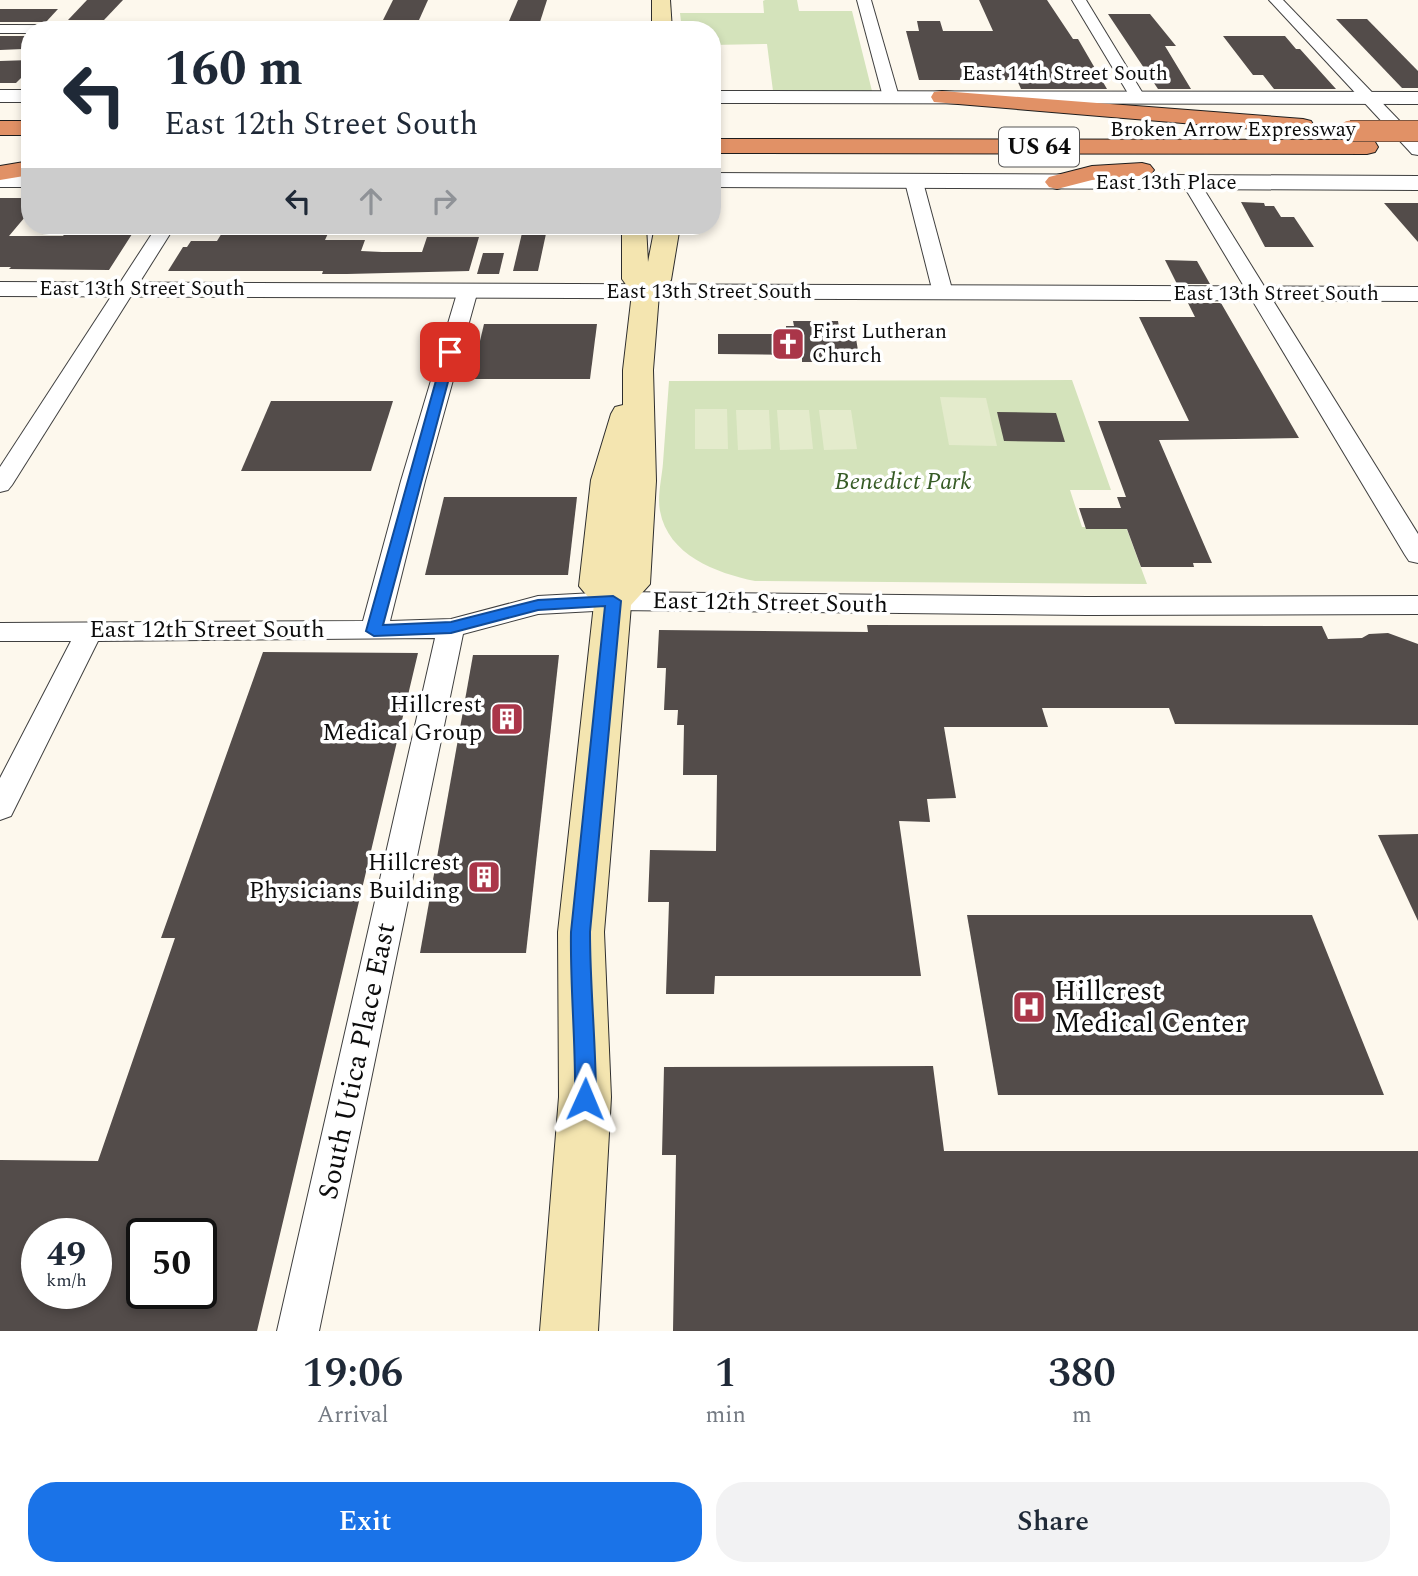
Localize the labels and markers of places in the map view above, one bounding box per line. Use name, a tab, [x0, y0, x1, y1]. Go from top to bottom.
place label: First Lutheran Church	[812, 316, 947, 372]
pin	[420, 322, 480, 382]
church icon: First Lutheran Church	[769, 325, 807, 363]
place label: Hillcrest Medical Group	[322, 687, 482, 751]
building icon: Hillcrest Medical Group	[488, 700, 526, 738]
place label: Hillcrest Physicians Building	[249, 845, 460, 909]
building icon: Hillcrest Physicians Building	[465, 858, 503, 896]
place label: Hillcrest Medical Center	[1054, 970, 1246, 1045]
hospital icon: Hillcrest Medical Center	[1010, 988, 1048, 1026]

